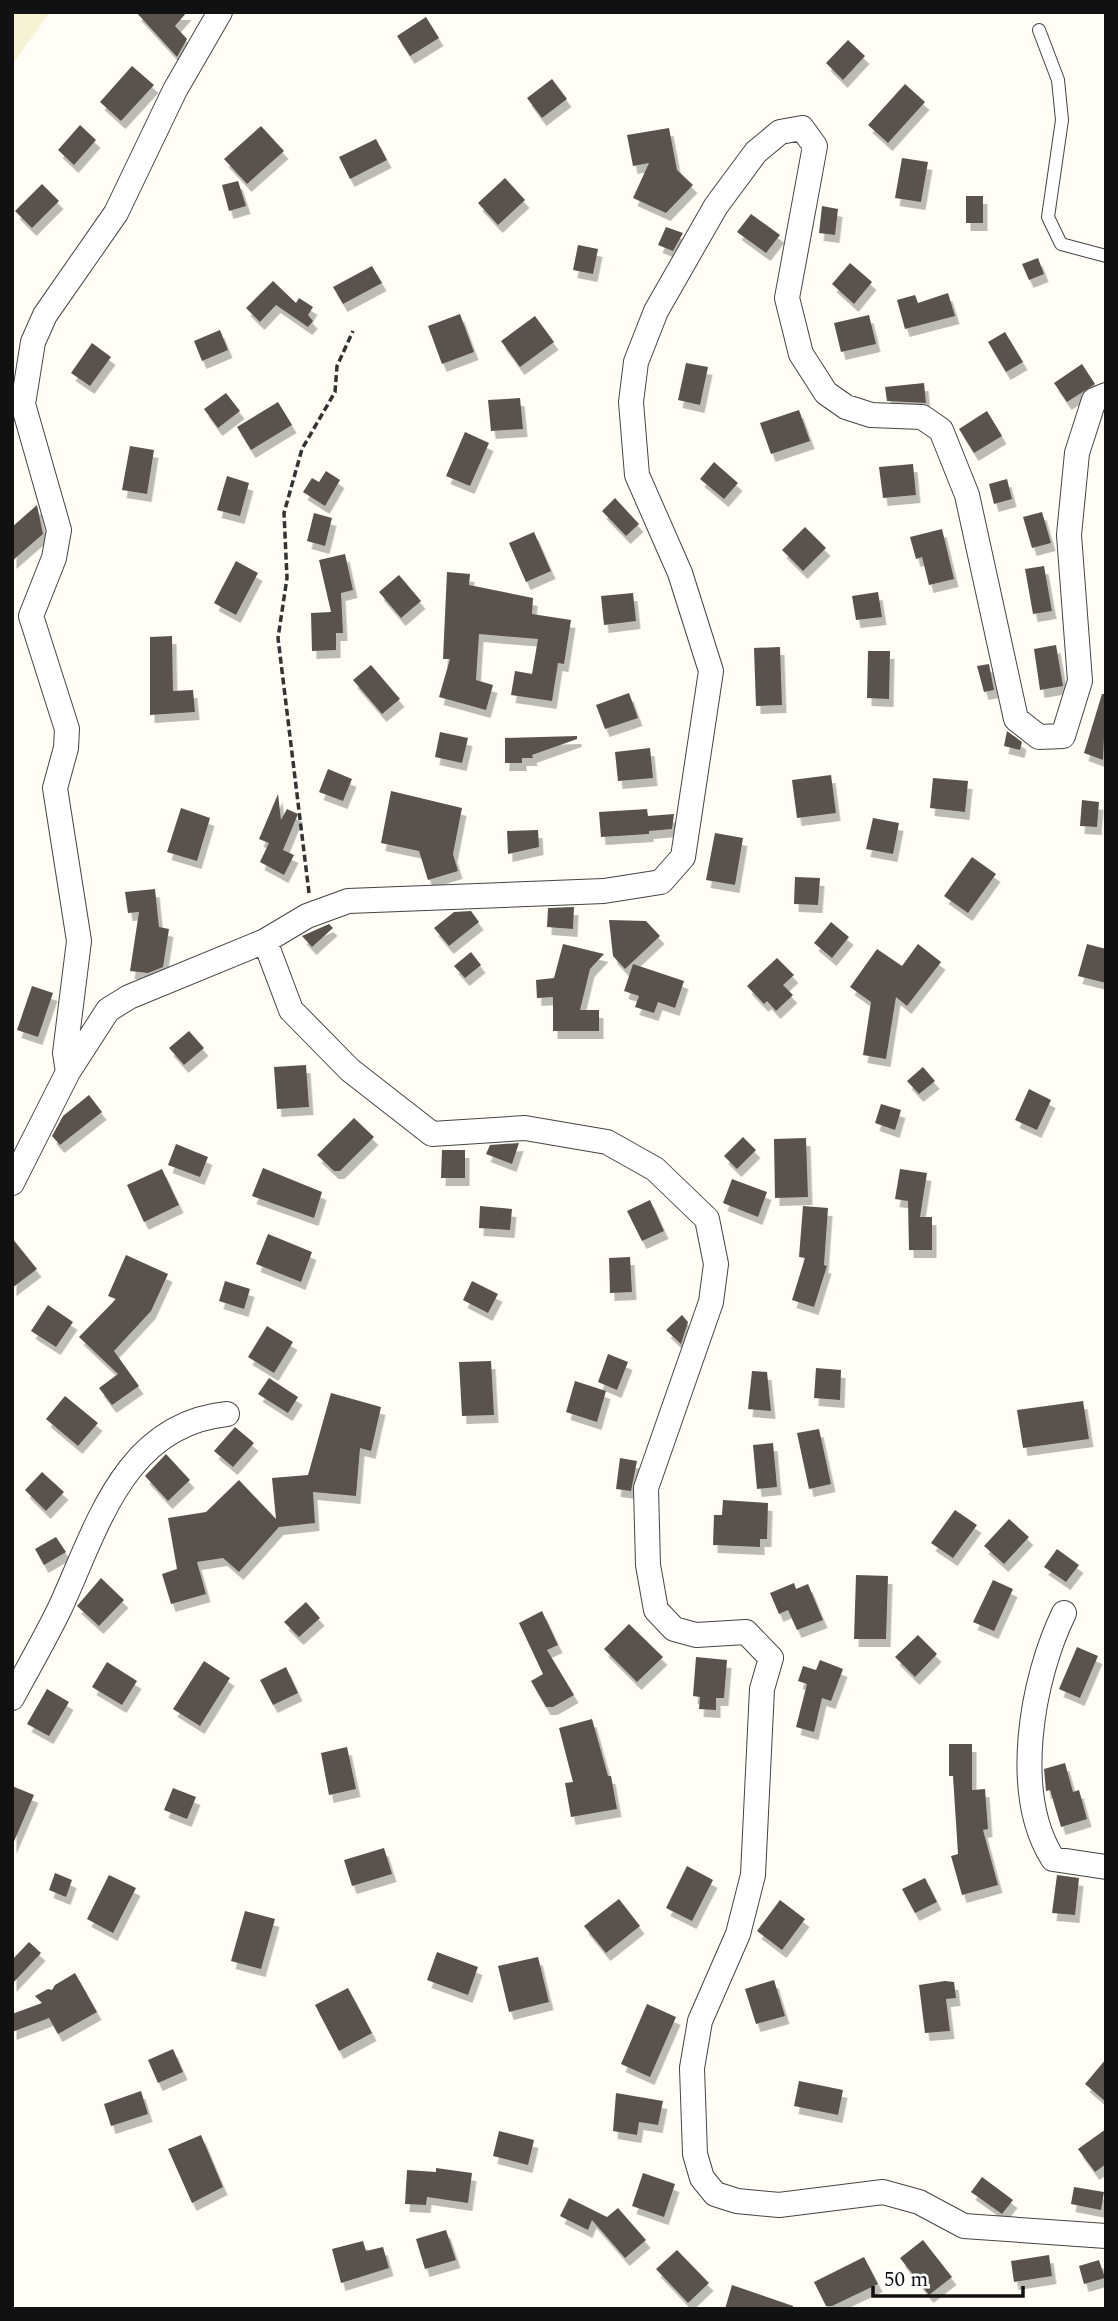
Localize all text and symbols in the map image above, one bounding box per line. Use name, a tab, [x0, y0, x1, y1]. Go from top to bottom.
scale bar	[873, 2254, 1024, 2298]
text: 50 m	[884, 2264, 928, 2296]

